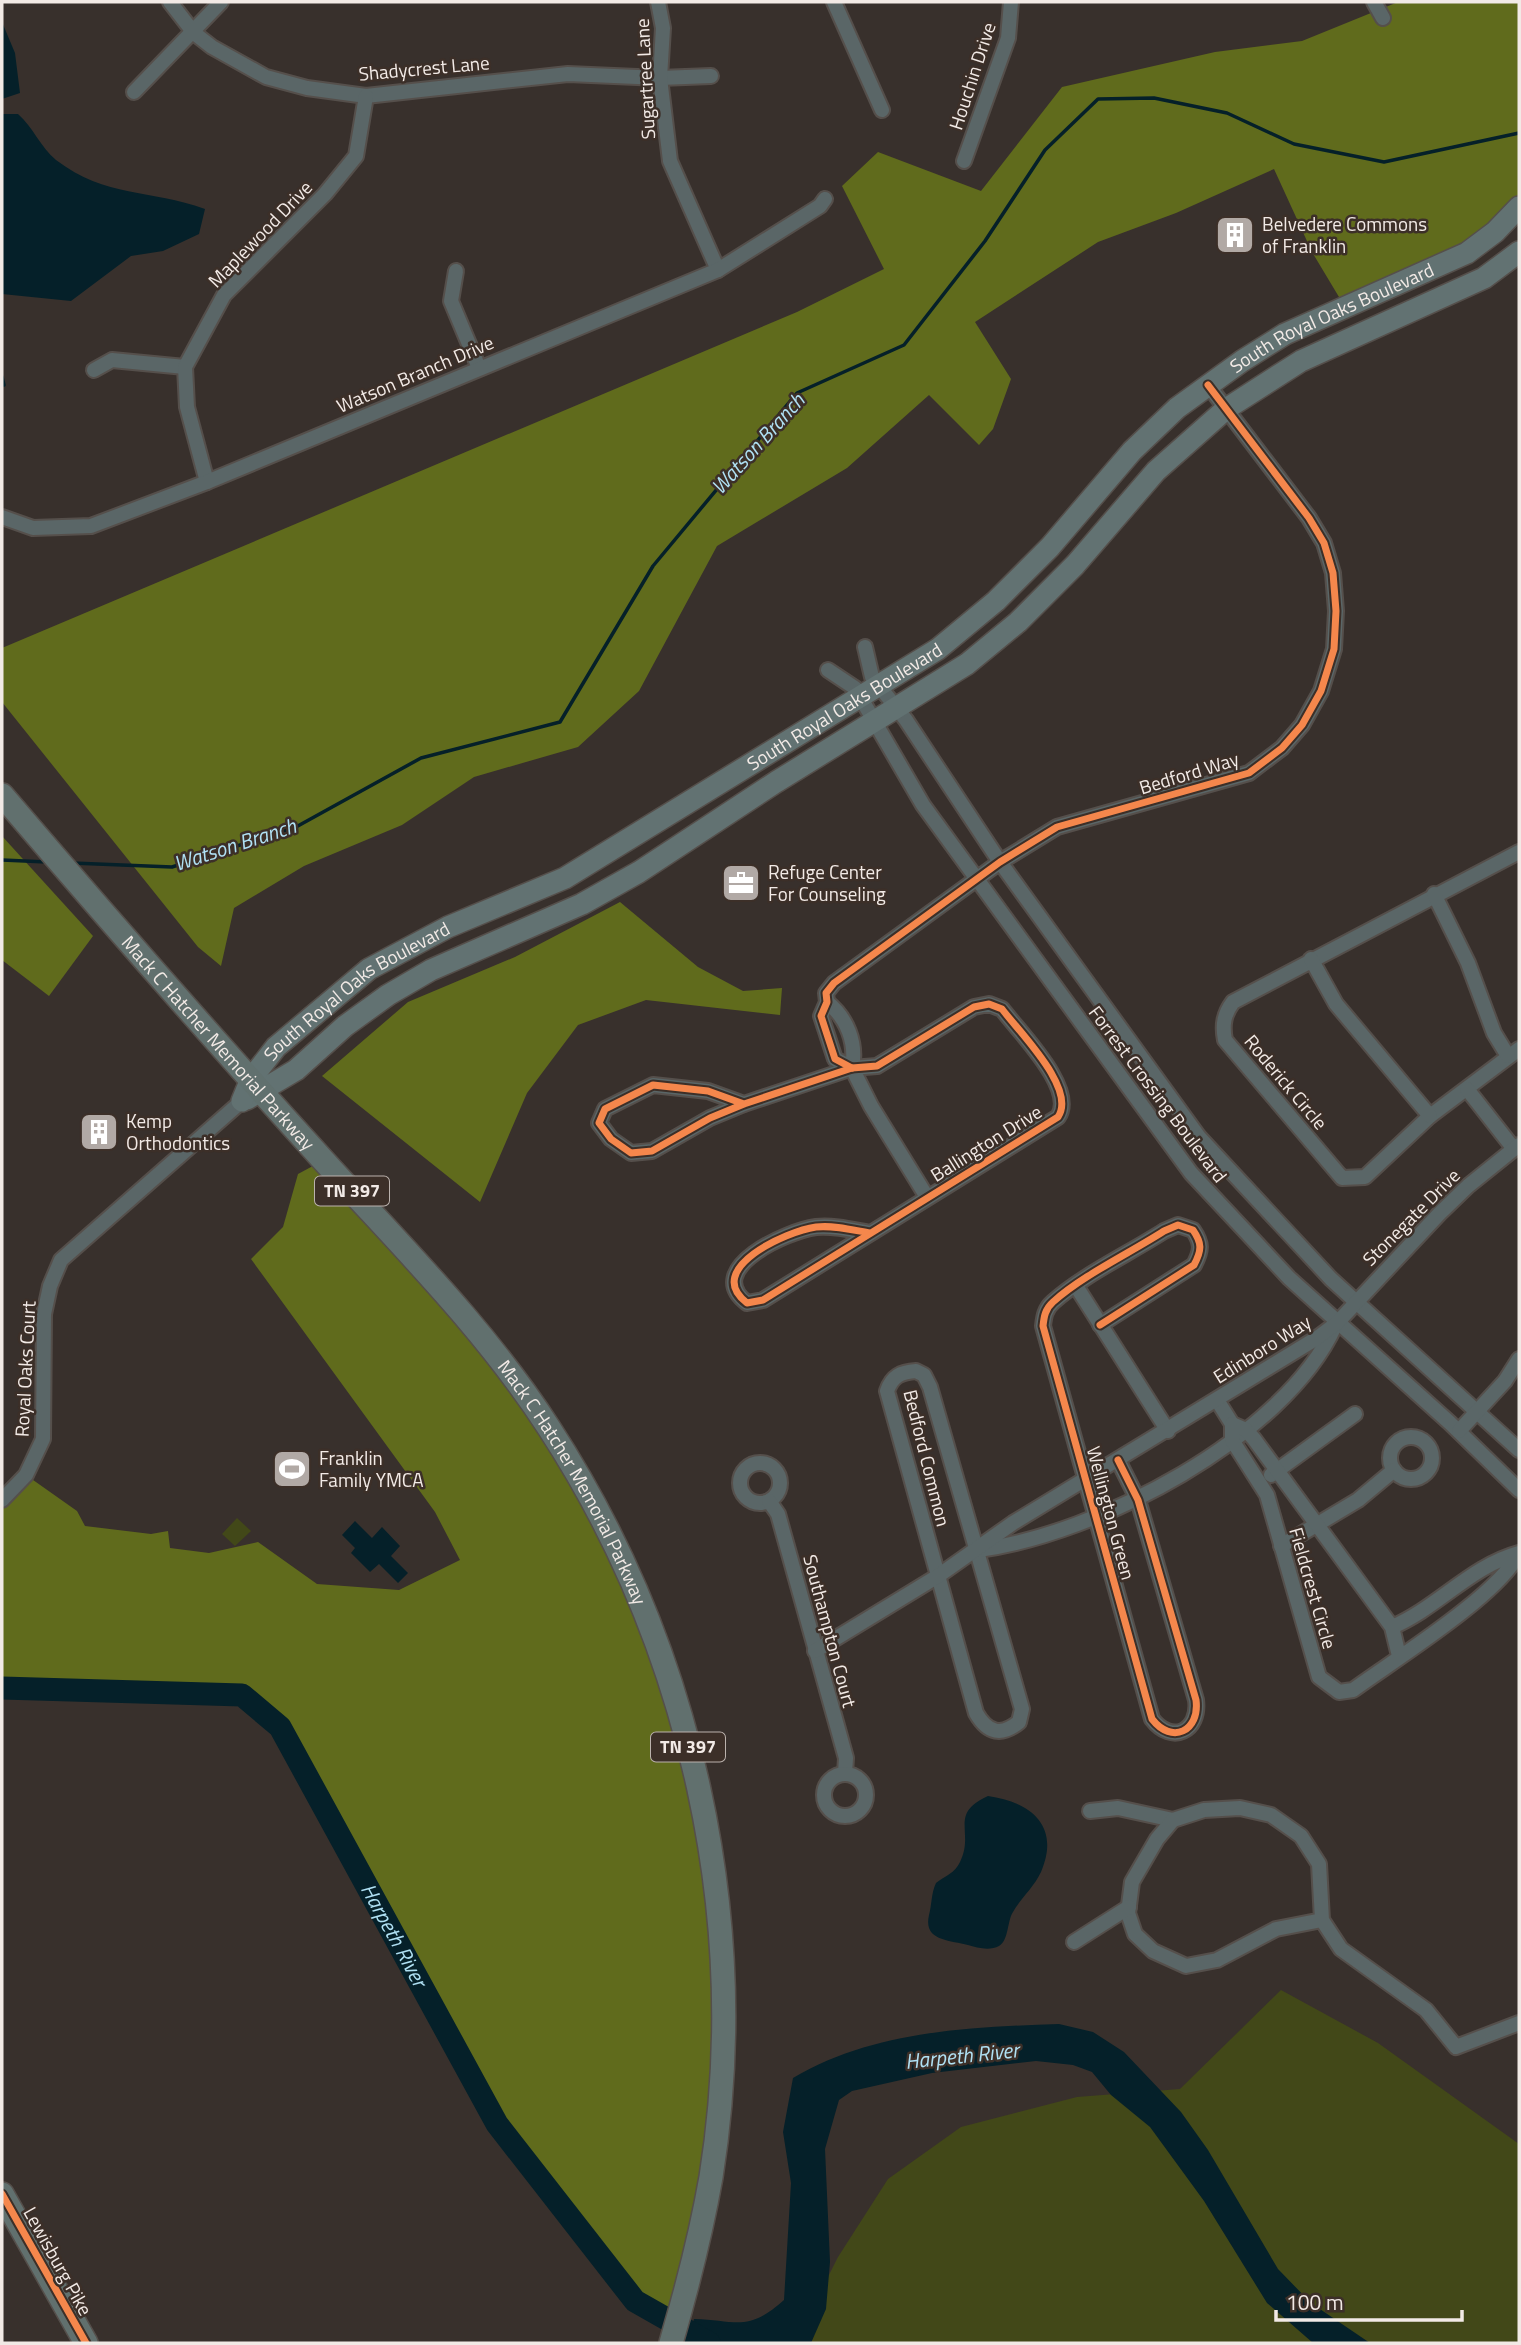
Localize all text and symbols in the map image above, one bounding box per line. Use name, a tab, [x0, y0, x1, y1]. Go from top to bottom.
street label: Sugartree Lane	[627, 18, 662, 140]
street label: Houchin Drive	[941, 18, 1003, 133]
street label: Shadycrest Lane	[357, 47, 491, 88]
street label: Maplewood Drive	[201, 173, 319, 294]
place label: Belvedere Commons of Franklin	[1262, 209, 1427, 260]
building icon: Belvedere Commons of Franklin	[1214, 214, 1256, 256]
street label: South Royal Oaks Boulevard	[1223, 255, 1438, 380]
street label: Watson Branch Drive	[332, 327, 498, 420]
water label: Watson Branch	[703, 385, 812, 501]
street label: South Royal Oaks Boulevard	[741, 635, 948, 777]
street label: Bedford Way	[1135, 744, 1242, 801]
water label: Watson Branch	[169, 809, 301, 879]
place label: Refuge Center For Counseling	[768, 857, 886, 908]
office icon: Refuge Center For Counseling	[720, 862, 762, 904]
street label: South Royal Oaks Boulevard	[256, 914, 455, 1067]
street label: Mack C Hatcher Memorial Parkway	[115, 928, 322, 1156]
street label: Forrest Crossing Boulevard	[1082, 999, 1235, 1188]
street label: Roderick Circle	[1238, 1028, 1335, 1136]
street label: Ballington Drive	[924, 1097, 1047, 1188]
place label: Kemp Orthodontics	[126, 1106, 230, 1157]
building icon: Kemp Orthodontics	[78, 1111, 120, 1153]
street label: Stonegate Drive	[1355, 1161, 1466, 1272]
road number: TN 397	[315, 1176, 389, 1206]
street label: Royal Oaks Court	[6, 1300, 43, 1438]
street label: Edinboro Way	[1207, 1307, 1316, 1390]
street label: Mack C Hatcher Memorial Parkway	[491, 1353, 655, 1609]
street label: Bedford Common	[896, 1386, 959, 1529]
place label: Franklin Family YMCA	[319, 1443, 424, 1494]
street label: Wellington Green	[1080, 1443, 1143, 1583]
sports icon: Franklin Family YMCA	[271, 1448, 313, 1490]
street label: Fieldcrest Circle	[1282, 1524, 1345, 1652]
street label: Southampton Court	[796, 1551, 865, 1711]
road number: TN 397	[651, 1732, 725, 1762]
water label: Harpeth River	[353, 1877, 437, 1994]
water label: Harpeth River	[904, 2033, 1023, 2077]
street label: Lewisburg Pike	[17, 2201, 100, 2320]
scale bar	[1276, 2278, 1462, 2322]
text: 100 m	[1286, 2286, 1343, 2318]

